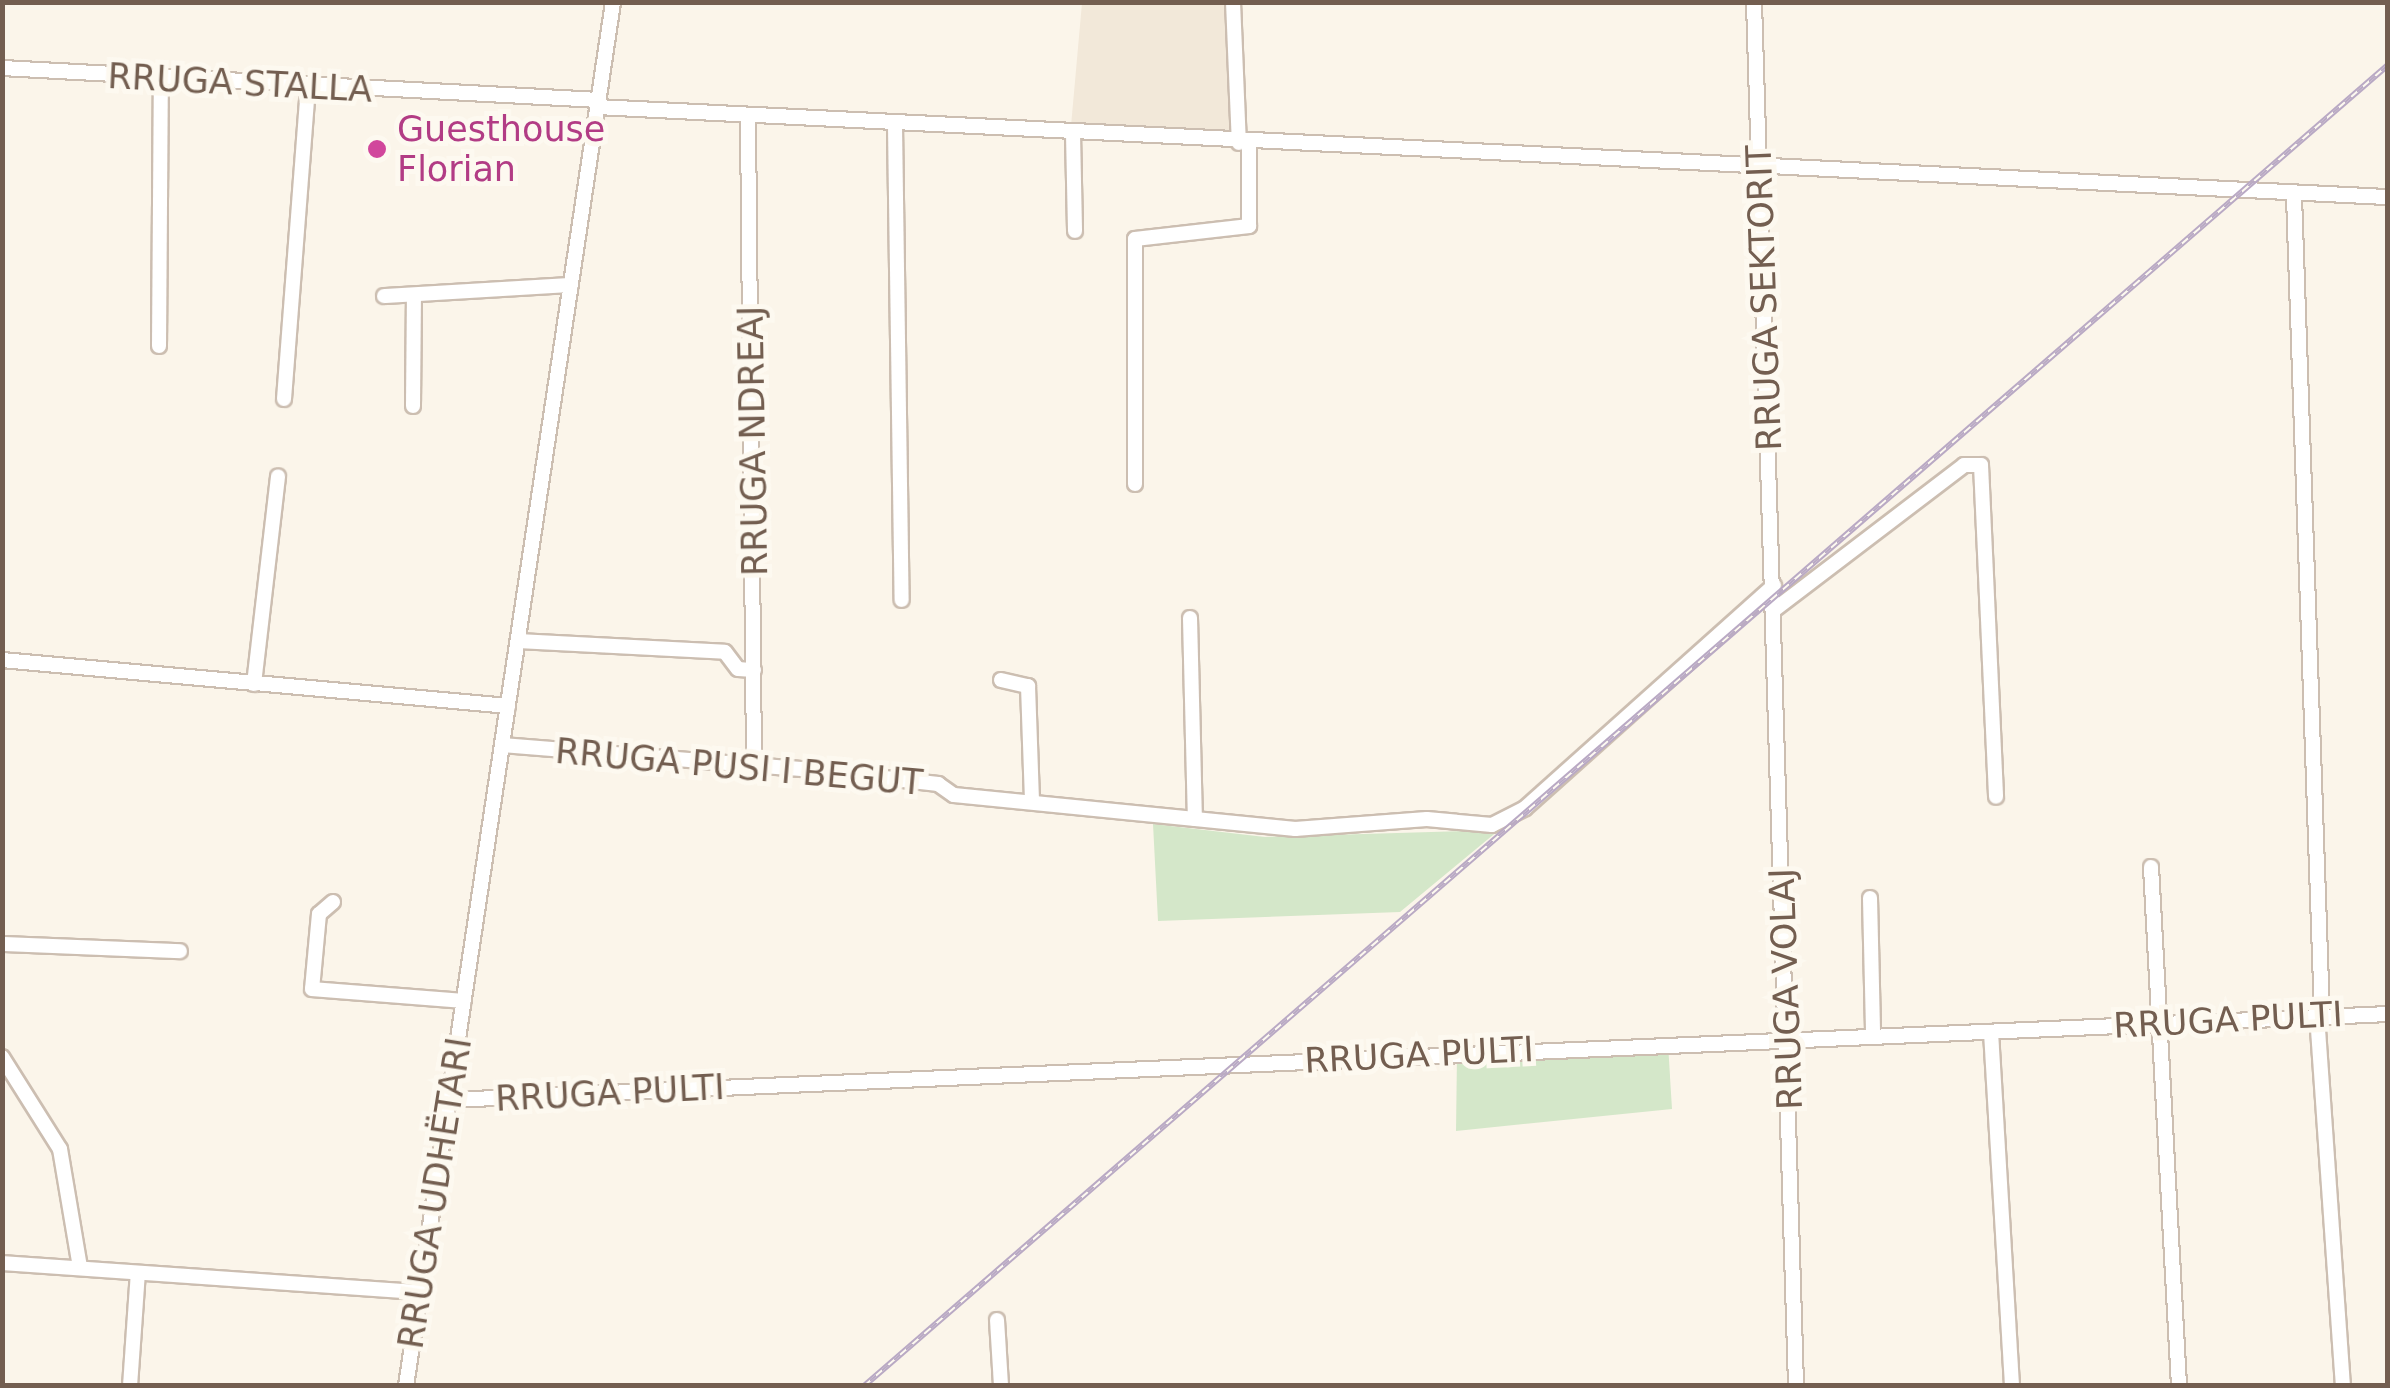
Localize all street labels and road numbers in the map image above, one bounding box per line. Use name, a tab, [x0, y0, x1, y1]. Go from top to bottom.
street label: RRUGA STALLA	[107, 55, 373, 111]
street label: RRUGA SEKTORIT	[1738, 144, 1790, 452]
street label: RRUGA NDREAJ	[730, 306, 776, 576]
street label: RRUGA PUSI I BEGUT	[554, 730, 924, 804]
street label: RRUGA VOLAJ	[1761, 867, 1811, 1111]
street label: RRUGA PULTI	[2112, 993, 2344, 1047]
street label: RRUGA PULTI	[1303, 1028, 1535, 1082]
street label: RRUGA UDHËTARI	[390, 1034, 480, 1352]
street label: RRUGA PULTI	[494, 1066, 726, 1120]

